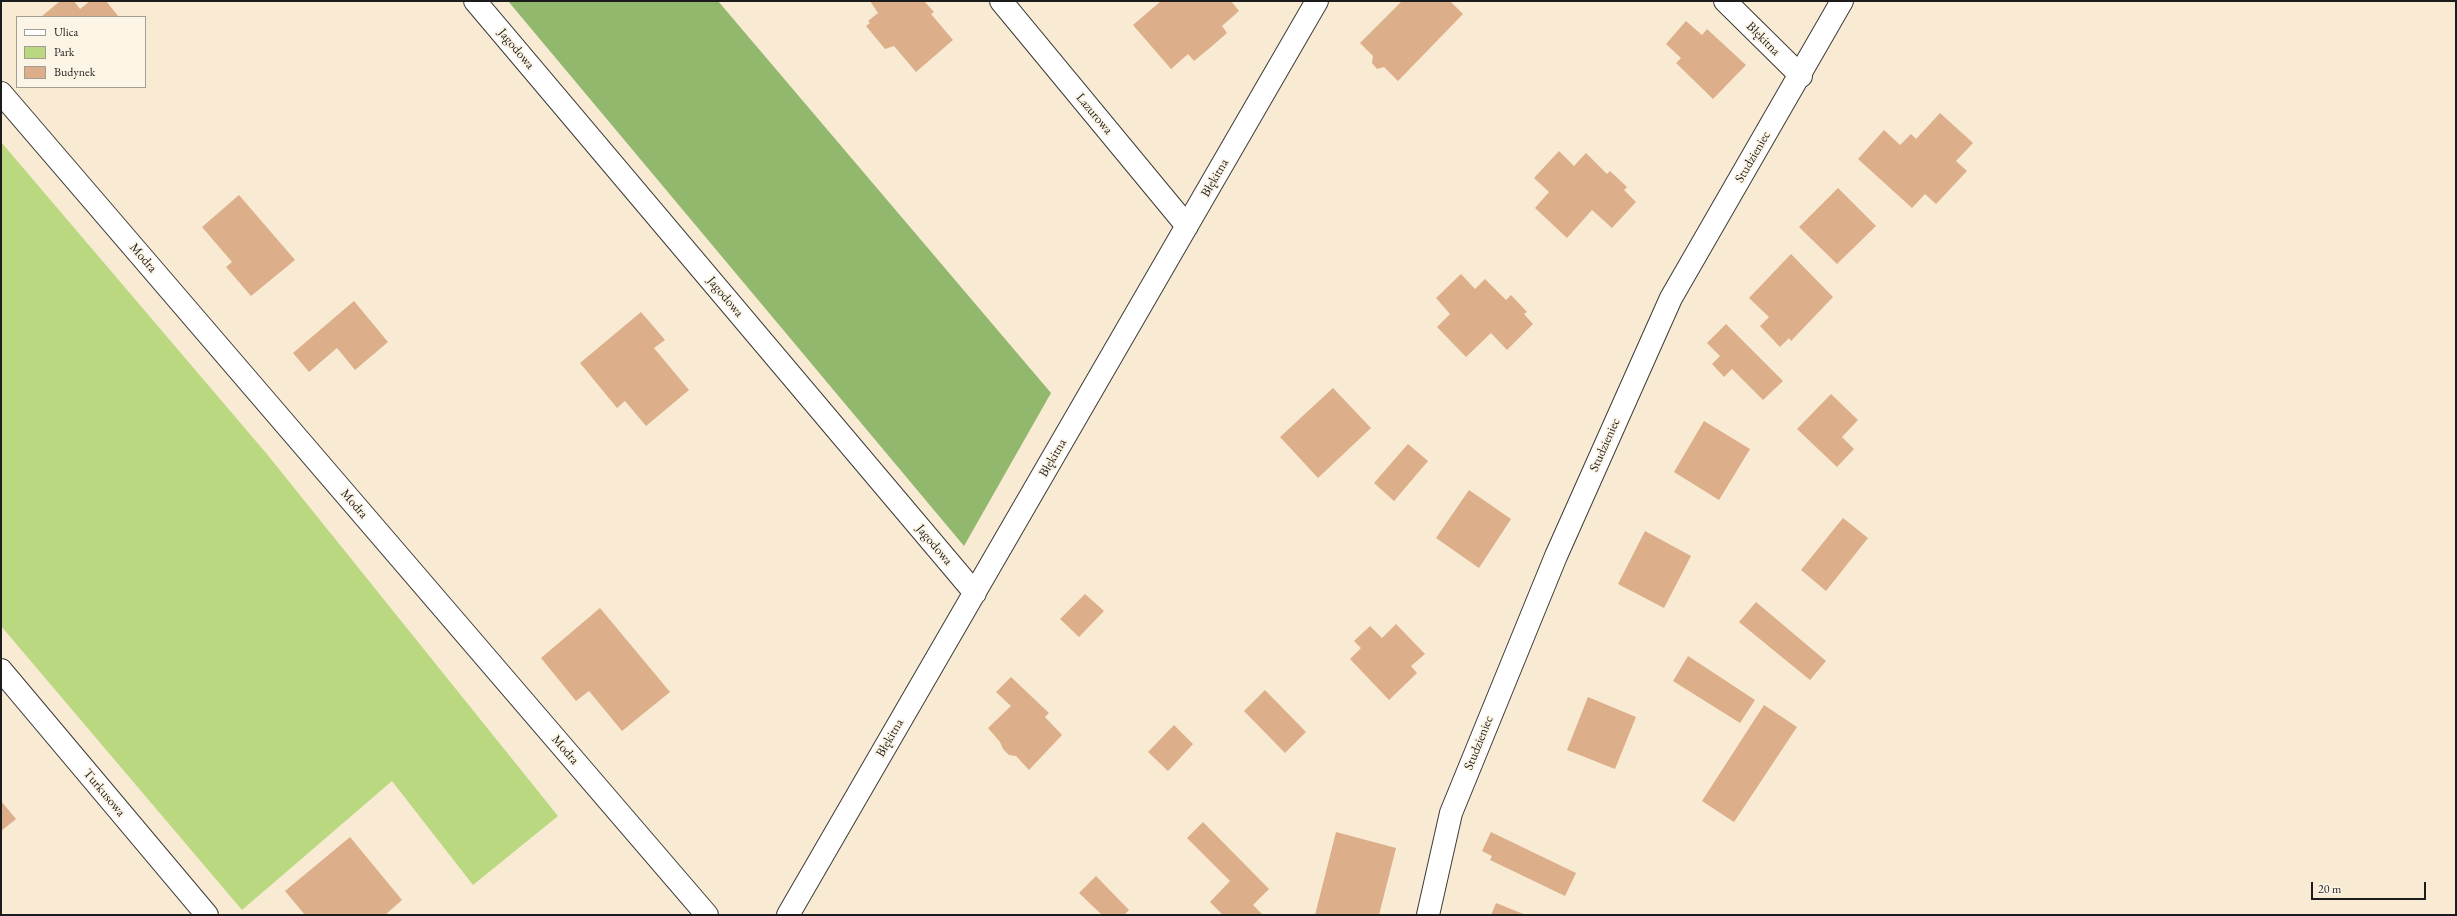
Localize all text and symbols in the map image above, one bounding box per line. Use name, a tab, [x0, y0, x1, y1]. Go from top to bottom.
legend	[16, 16, 146, 88]
street label: Błękitna	[1743, 19, 1783, 59]
text: Ulica	[54, 24, 78, 40]
street label: Jagodowa	[494, 25, 538, 73]
text: Park	[54, 44, 74, 60]
text: Budynek	[54, 64, 95, 80]
street label: Lazurowa	[1072, 90, 1116, 138]
street label: Studzieniec	[1732, 128, 1774, 186]
street label: Błękitna	[1198, 156, 1232, 200]
street label: Modra	[126, 240, 160, 276]
street label: Jagodowa	[703, 273, 747, 321]
street label: Studzieniec	[1586, 416, 1624, 474]
street label: Błękitna	[1036, 436, 1070, 480]
street label: Modra	[337, 486, 371, 522]
street label: Jagodowa	[912, 521, 956, 569]
street label: Studzieniec	[1461, 714, 1497, 772]
street label: Błękitna	[873, 716, 907, 760]
street label: Modra	[548, 732, 582, 768]
street label: Turkusowa	[80, 766, 128, 820]
scale bar	[2313, 874, 2428, 900]
text: 20 m	[2318, 881, 2341, 897]

